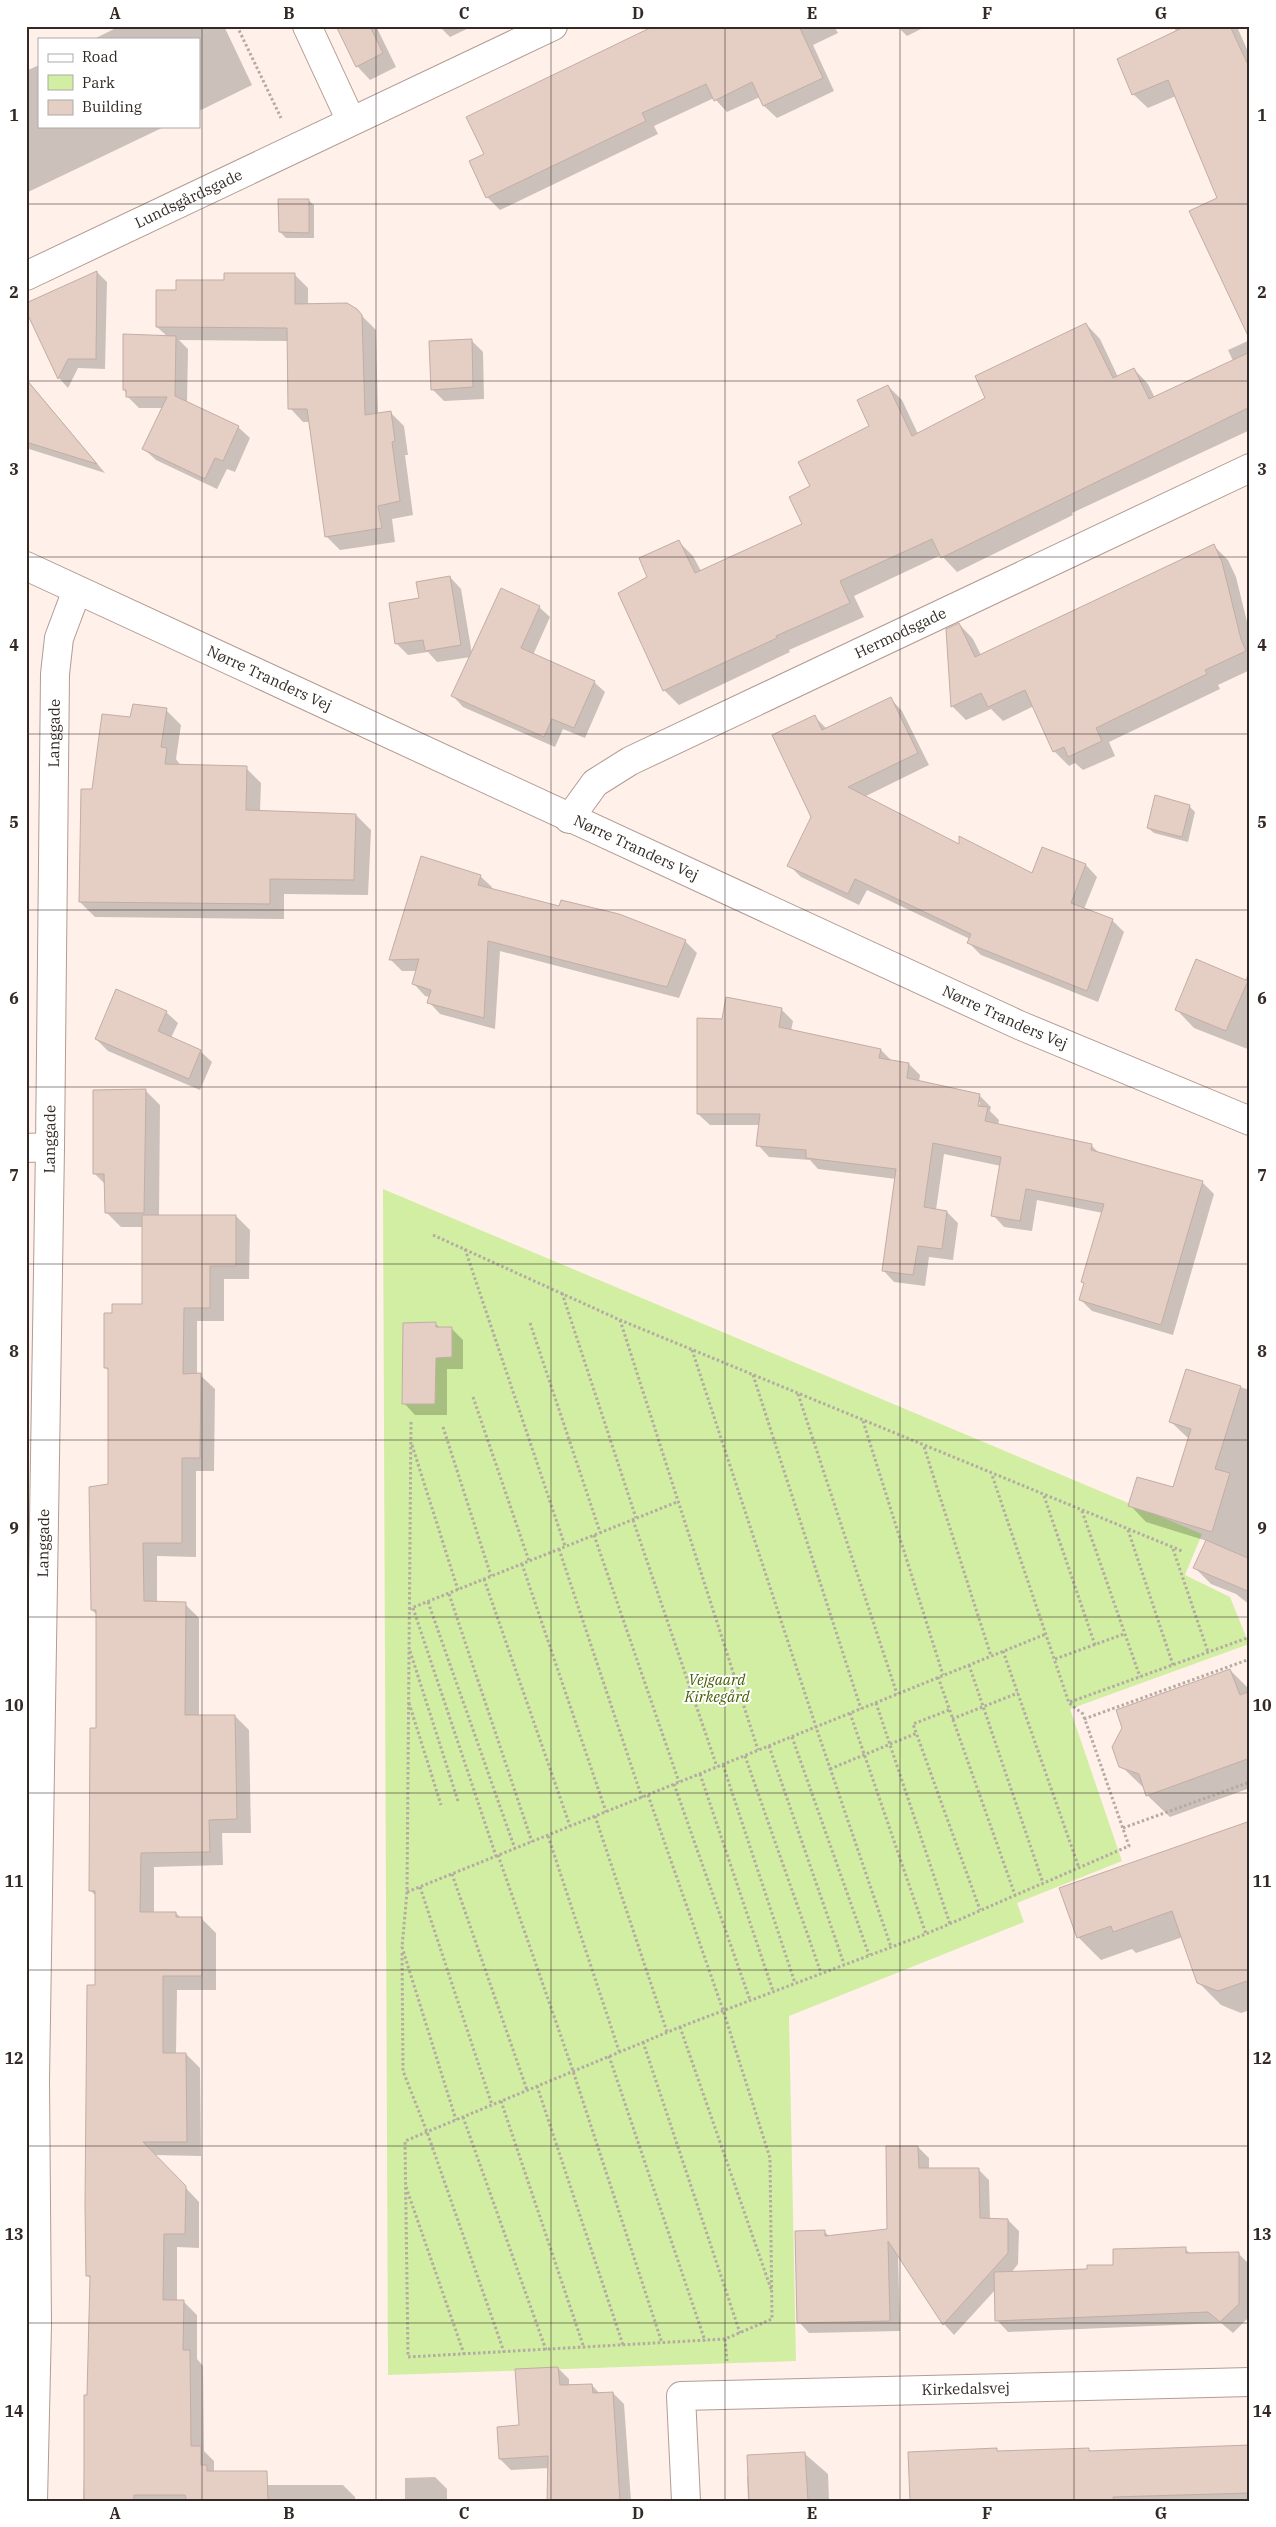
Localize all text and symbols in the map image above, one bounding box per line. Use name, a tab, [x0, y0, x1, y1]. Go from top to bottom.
text: A	[109, 3, 121, 23]
text: B	[283, 3, 295, 23]
text: C	[459, 3, 469, 23]
text: D	[632, 3, 644, 23]
text: E	[807, 3, 817, 23]
text: F	[982, 3, 992, 23]
text: G	[1155, 3, 1167, 23]
legend	[38, 38, 200, 128]
text: Road	[82, 47, 118, 66]
text: Park	[82, 73, 115, 92]
text: Building	[82, 97, 142, 116]
text: 1	[9, 105, 19, 125]
text: 1	[1257, 105, 1267, 125]
street label: Lundsgårdsgade	[132, 165, 245, 232]
text: 2	[9, 282, 19, 302]
text: 2	[1257, 282, 1267, 302]
text: 3	[9, 459, 19, 479]
text: 3	[1257, 459, 1267, 479]
street label: Hermodsgade	[851, 603, 949, 662]
text: 4	[9, 635, 19, 655]
text: 4	[1257, 635, 1267, 655]
street label: Nørre Tranders Vej	[204, 641, 335, 715]
street label: Langgade	[44, 699, 64, 767]
street label: Nørre Tranders Vej	[571, 810, 702, 885]
text: 5	[9, 812, 19, 832]
text: 5	[1257, 812, 1267, 832]
street label: Nørre Tranders Vej	[939, 981, 1071, 1053]
text: 6	[9, 988, 19, 1008]
text: 6	[1257, 988, 1267, 1008]
street label: Langgade	[40, 1105, 59, 1174]
text: 7	[9, 1165, 19, 1185]
text: 7	[1257, 1165, 1267, 1185]
text: 8	[9, 1341, 19, 1361]
text: 8	[1257, 1341, 1267, 1361]
street label: Langgade	[33, 1509, 53, 1577]
text: 9	[9, 1518, 19, 1538]
text: 9	[1257, 1518, 1267, 1538]
park label: Vejgaard Kirkegård	[683, 1670, 750, 1706]
text: 10	[4, 1695, 24, 1715]
text: 10	[1252, 1695, 1272, 1715]
text: 11	[4, 1871, 24, 1891]
text: 11	[1252, 1871, 1272, 1891]
text: 12	[4, 2048, 24, 2068]
text: 12	[1252, 2048, 1272, 2068]
text: 13	[4, 2224, 24, 2244]
text: 13	[1252, 2224, 1272, 2244]
street label: Kirkedalsvej	[921, 2378, 1010, 2399]
text: 14	[4, 2401, 24, 2421]
text: 14	[1252, 2401, 1272, 2421]
text: A	[109, 2503, 121, 2523]
text: B	[283, 2503, 295, 2523]
text: C	[459, 2503, 469, 2523]
text: D	[632, 2503, 644, 2523]
text: E	[807, 2503, 817, 2523]
text: F	[982, 2503, 992, 2523]
text: G	[1155, 2503, 1167, 2523]

